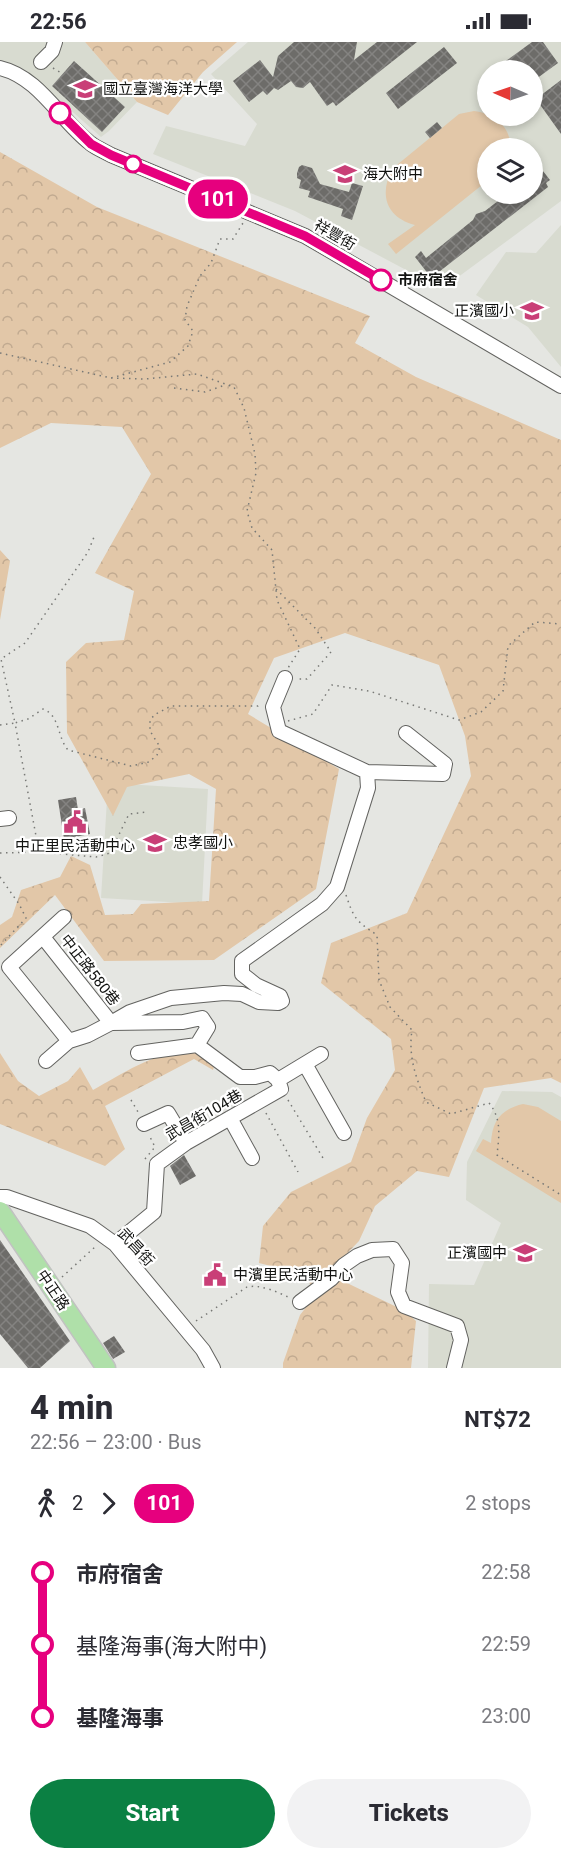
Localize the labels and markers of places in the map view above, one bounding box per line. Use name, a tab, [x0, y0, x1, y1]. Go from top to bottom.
school or university icon: 國立臺灣海洋大學	[72, 76, 98, 102]
place label: 國立臺灣海洋大學	[103, 80, 223, 98]
unlabelled marker	[49, 102, 71, 124]
unlabelled marker	[124, 155, 142, 173]
school or university icon: 海大附中	[332, 161, 358, 187]
place label: 海大附中	[363, 165, 423, 183]
marker: 市府宿舍	[370, 269, 392, 291]
place label: 市府宿舍	[398, 271, 458, 289]
school or university icon: 正濱國小	[519, 298, 545, 324]
place label: 正濱國小	[454, 302, 514, 320]
public building icon: 中正里民活動中心	[62, 809, 88, 835]
school or university icon: 忠孝國小	[142, 830, 168, 856]
place label: 忠孝國小	[173, 834, 233, 852]
place label: 中正里民活動中心	[15, 837, 135, 855]
school or university icon: 正濱國中	[512, 1240, 538, 1266]
place label: 正濱國中	[447, 1244, 507, 1262]
public building icon: 中濱里民活動中心	[202, 1262, 228, 1288]
place label: 中濱里民活動中心	[233, 1266, 353, 1284]

